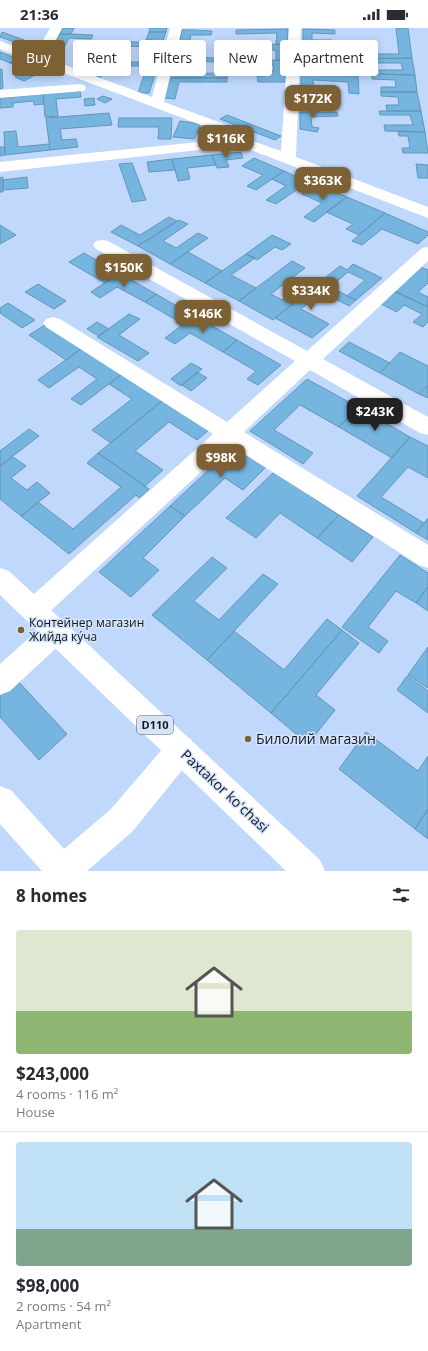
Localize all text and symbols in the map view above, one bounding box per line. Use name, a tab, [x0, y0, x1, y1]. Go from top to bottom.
text: 21:36	[20, 4, 59, 24]
chip: Buy	[12, 40, 65, 76]
chip: Rent	[73, 40, 131, 76]
chip: Filters	[139, 40, 206, 76]
chip: New	[214, 40, 272, 76]
chip: Apartment	[280, 40, 378, 76]
pin: $172K	[285, 85, 341, 119]
text: $172K	[294, 89, 332, 107]
pin: $116K	[198, 125, 254, 159]
text: $116K	[207, 129, 245, 147]
pin: $363K	[295, 167, 351, 201]
text: $363K	[304, 171, 342, 189]
pin: $150K	[96, 254, 152, 288]
text: $150K	[105, 258, 143, 276]
pin: $334K	[283, 277, 339, 311]
text: $334K	[292, 281, 330, 299]
pin: $146K	[175, 300, 231, 334]
text: $146K	[184, 304, 222, 322]
pin: $243K	[347, 398, 403, 432]
text: $243K	[356, 402, 394, 420]
pin: $98K	[197, 444, 245, 478]
text: $98K	[206, 448, 236, 466]
place label: Контейнер магазин Жийда ку́ча	[29, 614, 144, 645]
marker: Контейнер магазин Жийда ку́ча	[16, 625, 26, 635]
road number: D110	[137, 716, 173, 734]
place label: Билолий магазин	[256, 729, 376, 748]
marker: Билолий магазин	[243, 734, 253, 744]
street label: Paxtakor koʻchasi	[177, 745, 273, 836]
text: 8 homes	[16, 884, 87, 907]
icon: filters	[390, 884, 412, 906]
icon: home	[178, 956, 250, 1028]
text: $243,000	[16, 1062, 89, 1085]
text: 4 rooms · 116 m²	[16, 1085, 118, 1103]
text: House	[16, 1103, 55, 1121]
icon: home	[178, 1168, 250, 1240]
text: $98,000	[16, 1274, 79, 1297]
text: 2 rooms · 54 m²	[16, 1297, 111, 1315]
text: Apartment	[16, 1315, 81, 1333]

